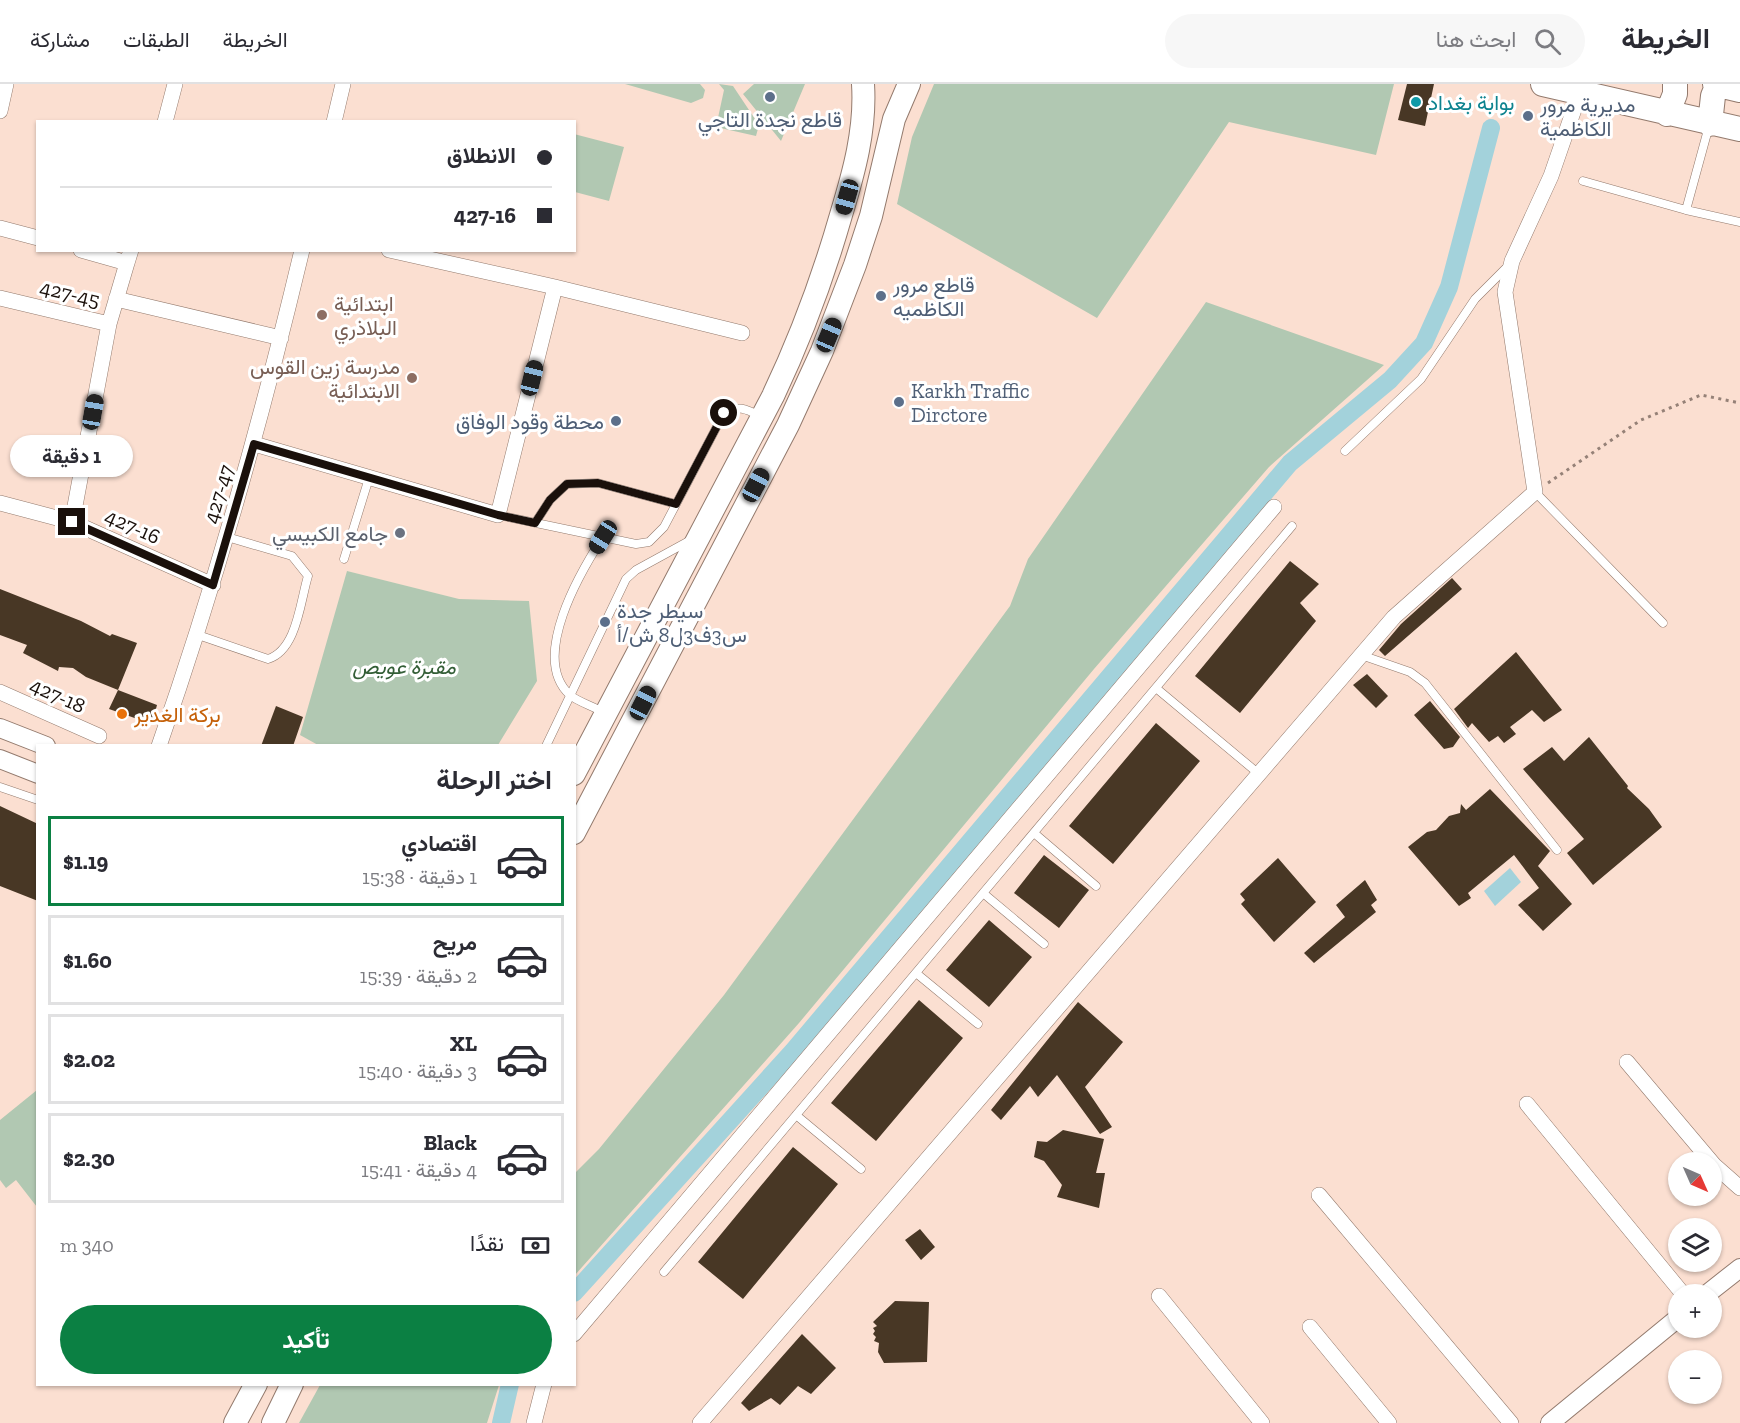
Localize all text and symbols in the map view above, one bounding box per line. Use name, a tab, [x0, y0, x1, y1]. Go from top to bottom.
search box	[1165, 14, 1585, 68]
text: الخريطة	[1621, 22, 1710, 55]
icon: search	[1531, 25, 1564, 58]
text: ابحث هنا	[1436, 26, 1516, 53]
text: مشاركة	[30, 27, 90, 52]
text: الطبقات	[123, 27, 190, 52]
text: الخريطة	[223, 27, 288, 52]
marker: قاطع نجدة التاجي	[763, 90, 777, 104]
place label: بوابة بغداد	[1428, 90, 1515, 116]
place label: مديرية مرور الكاظمية	[1539, 92, 1635, 141]
marker: بوابة بغداد	[1409, 95, 1423, 109]
place label: قاطع نجدة التاجي	[698, 107, 842, 137]
marker: مديرية مرور الكاظمية	[1521, 109, 1535, 123]
text: الانطلاق	[447, 142, 516, 169]
car	[833, 177, 861, 217]
text: 427-16	[454, 202, 516, 229]
place label: قاطع مرور الكاظميه	[892, 272, 975, 321]
street label: 427-45	[37, 274, 103, 312]
marker: قاطع مرور الكاظميه	[874, 289, 888, 303]
place label: ابتدائية البلاذري	[334, 291, 397, 345]
marker: ابتدائية البلاذري	[315, 308, 329, 322]
car	[814, 315, 844, 355]
place label: مدرسة زين القوس الابتدائية	[250, 354, 400, 403]
car	[519, 358, 545, 398]
marker: مدرسة زين القوس الابتدائية	[405, 371, 419, 385]
place label: Karkh Traffic Dirctore	[911, 378, 1030, 427]
car	[81, 393, 105, 431]
marker: Karkh Traffic Dirctore	[892, 395, 906, 409]
route start	[710, 399, 737, 426]
place label: محطة وقود الوفاق	[456, 409, 604, 435]
marker: محطة وقود الوفاق	[609, 414, 623, 428]
callout: 1 دقيقة	[10, 435, 134, 477]
text: 1 دقيقة	[42, 444, 101, 468]
street label: 427-47	[197, 462, 239, 526]
car	[740, 465, 772, 505]
street label: 427-16	[102, 503, 164, 549]
route end	[58, 508, 85, 535]
car	[586, 517, 620, 557]
place label: جامع الكبيسي	[272, 521, 388, 551]
marker: جامع الكبيسي	[393, 526, 407, 540]
place label: سيطر جدة س3ف3ل8 ش/أ	[617, 598, 747, 647]
marker: سيطر جدة س3ف3ل8 ش/أ	[598, 615, 612, 629]
park label: مقبرة عويص	[352, 654, 456, 680]
street label: 427-18	[26, 672, 90, 718]
car	[627, 683, 659, 723]
place label: بركة الغدير	[133, 702, 221, 728]
marker: بركة الغدير	[115, 707, 129, 721]
text: اختر الرحلة	[436, 764, 552, 796]
text: اقتصادي	[401, 830, 477, 857]
icon: car	[495, 834, 549, 888]
text: $1.19	[63, 848, 108, 875]
text: 1 دقيقة · 15:38	[362, 865, 477, 889]
text: مريح	[433, 929, 477, 956]
icon: car	[495, 933, 549, 987]
text: $1.60	[63, 947, 112, 974]
text: 2 دقيقة · 15:39	[360, 964, 477, 988]
text: XL	[450, 1030, 477, 1057]
icon: car	[495, 1032, 549, 1086]
text: $2.02	[63, 1046, 115, 1073]
text: 3 دقيقة · 15:40	[358, 1059, 477, 1083]
text: Black	[423, 1129, 477, 1156]
icon: car	[495, 1131, 549, 1185]
text: $2.30	[63, 1145, 115, 1172]
north arrow	[1668, 1152, 1722, 1206]
map controls	[1668, 1152, 1722, 1404]
text: 4 دقيقة · 15:41	[361, 1158, 477, 1182]
button: layers	[1668, 1218, 1722, 1272]
icon: cash	[519, 1229, 552, 1262]
text: نقدًا	[470, 1230, 504, 1257]
text: 340 m	[60, 1233, 114, 1257]
button: +	[1668, 1284, 1722, 1338]
button: تأكيد	[60, 1305, 552, 1374]
button: −	[1668, 1350, 1722, 1404]

